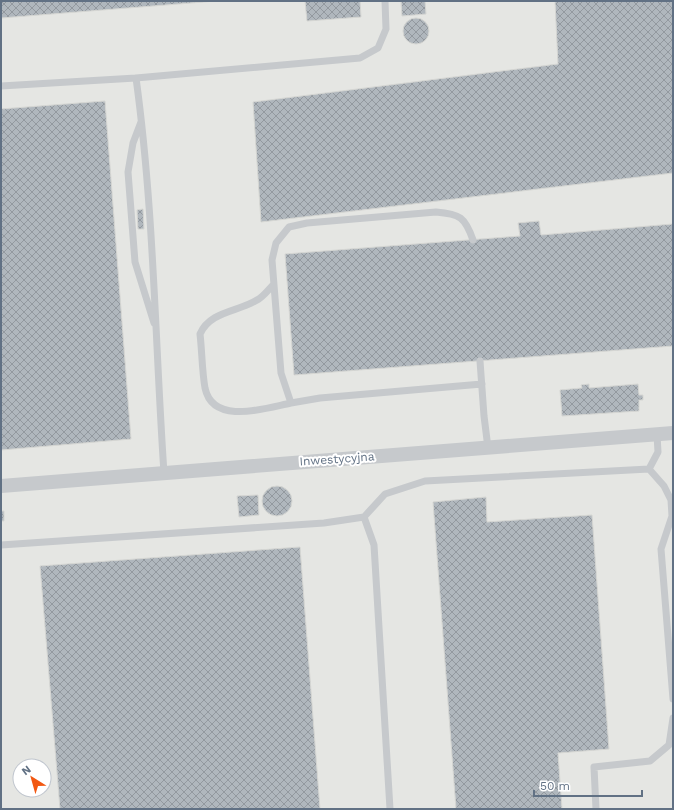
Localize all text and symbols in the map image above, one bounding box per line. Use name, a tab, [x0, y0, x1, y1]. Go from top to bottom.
street label: Inwestycyjna	[299, 449, 375, 469]
north arrow	[12, 758, 52, 798]
text: N	[19, 763, 33, 778]
scale bar	[534, 772, 642, 798]
text: 50 m	[540, 779, 570, 793]

